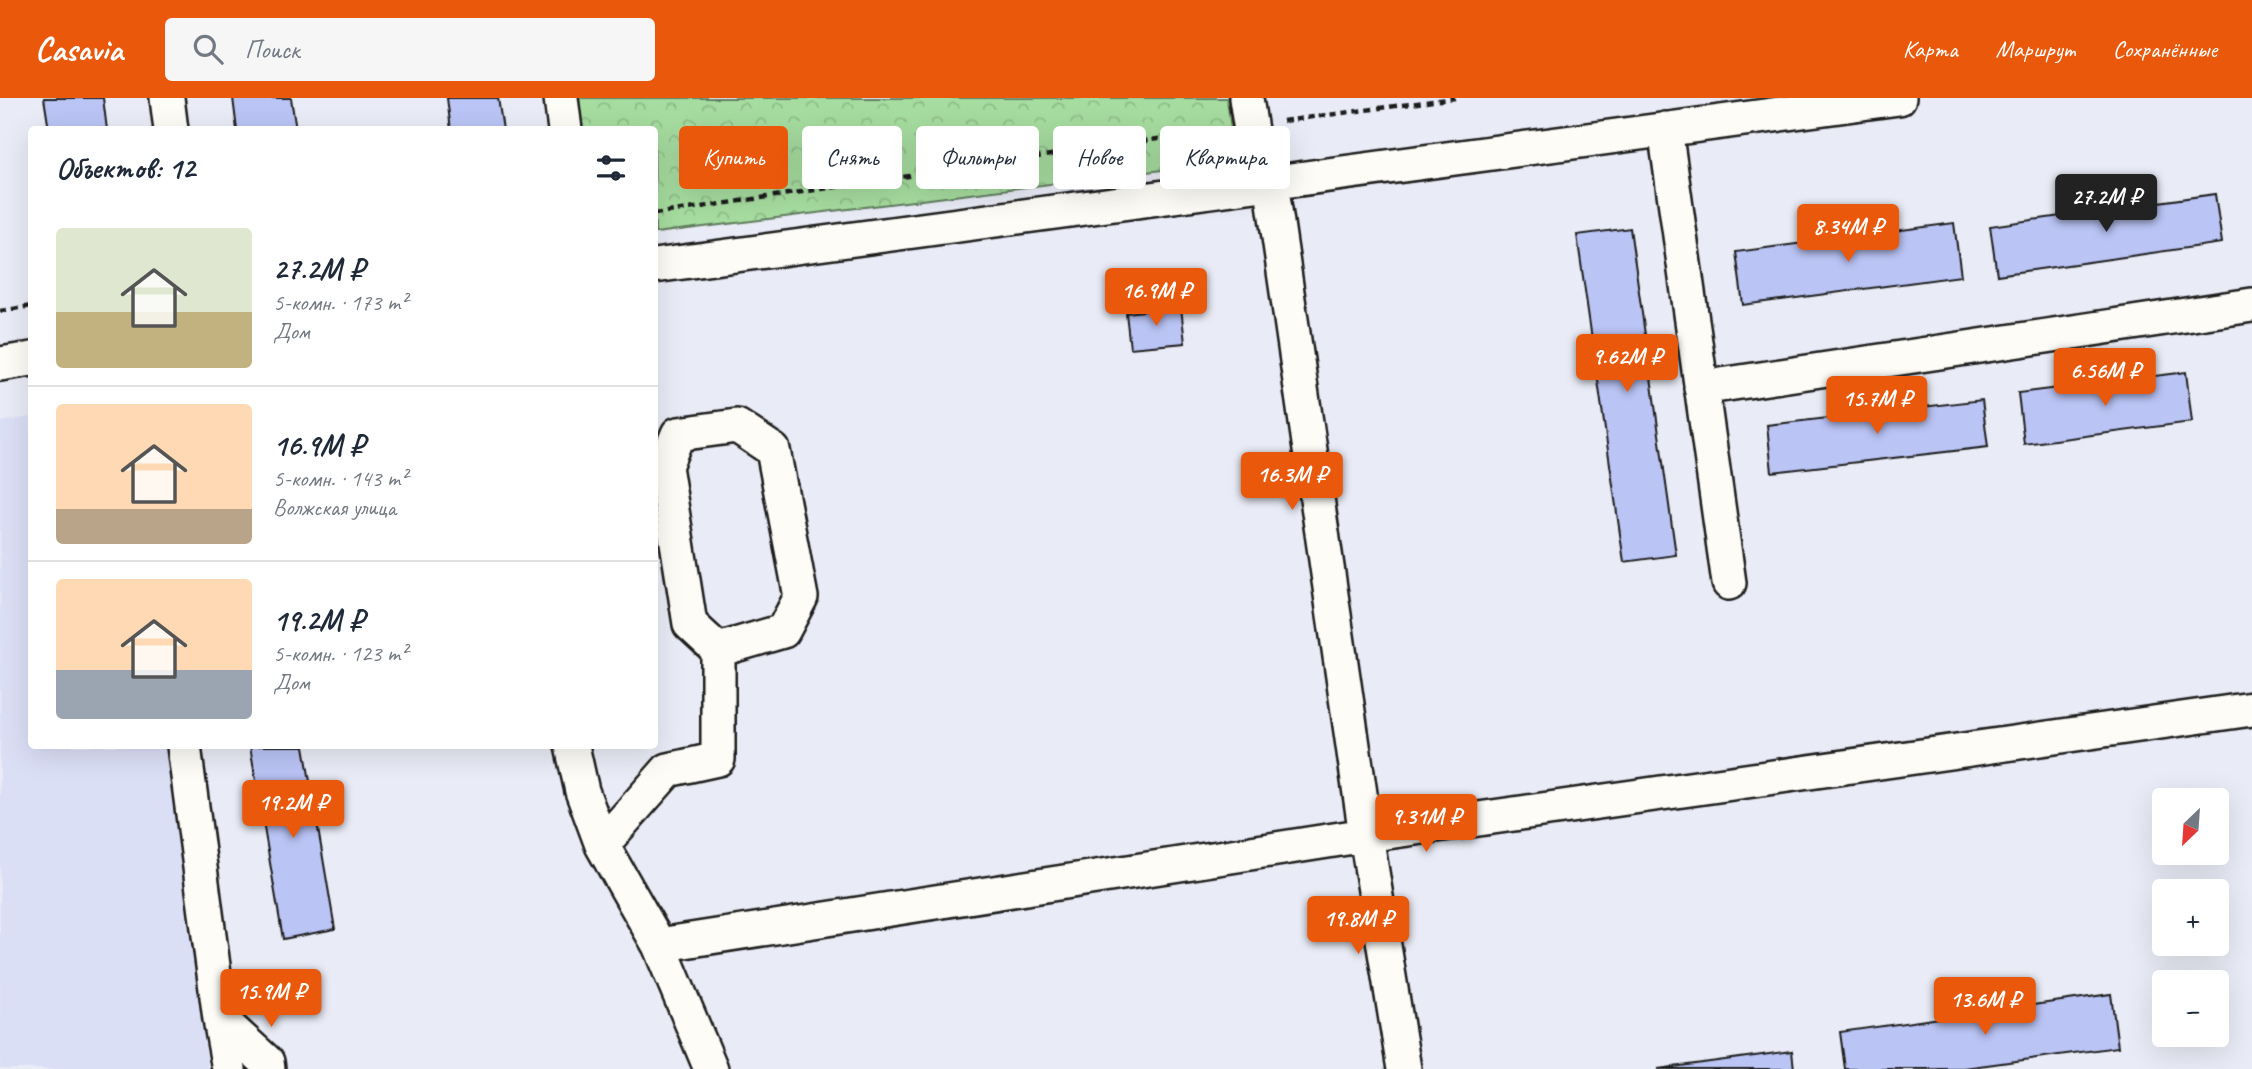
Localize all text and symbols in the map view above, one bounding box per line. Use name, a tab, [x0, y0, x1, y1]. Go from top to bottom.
search box	[165, 18, 655, 81]
text: Casavia	[35, 28, 123, 70]
icon: search	[189, 30, 227, 68]
text: Поиск	[245, 33, 300, 66]
text: Карта	[1903, 34, 1958, 64]
text: Маршрут	[1996, 34, 2075, 64]
text: Сохранённые	[2113, 34, 2217, 64]
chip: Купить	[679, 126, 788, 189]
chip: Снять	[802, 126, 902, 189]
chip: Фильтры	[916, 126, 1039, 189]
chip: Новое	[1053, 126, 1146, 189]
chip: Квартира	[1160, 126, 1290, 189]
text: Объектов: 12	[56, 149, 195, 187]
icon: filters	[592, 149, 630, 187]
pin: 27.2M ₽	[2041, 174, 2171, 234]
text: 27.2M ₽	[2071, 182, 2141, 211]
pin: 8.34M ₽	[1783, 204, 1913, 264]
text: 8.34M ₽	[1813, 212, 1883, 241]
text: 27.2M ₽	[273, 250, 364, 288]
icon: home	[112, 256, 196, 340]
pin: 16.9M ₽	[1091, 268, 1221, 328]
text: 16.9M ₽	[1121, 276, 1191, 305]
text: 5-комн. · 173 m²	[273, 288, 407, 317]
text: Дом	[273, 317, 310, 346]
pin: 9.62M ₽	[1562, 334, 1692, 394]
text: 9.62M ₽	[1592, 342, 1662, 371]
pin: 6.56M ₽	[2040, 348, 2170, 408]
text: 6.56M ₽	[2070, 356, 2140, 385]
pin: 15.7M ₽	[1812, 376, 1942, 436]
text: 15.7M ₽	[1842, 384, 1912, 413]
text: 16.9M ₽	[273, 426, 364, 464]
icon: home	[112, 432, 196, 516]
pin: 16.3M ₽	[1227, 452, 1357, 512]
text: 16.3M ₽	[1257, 460, 1327, 489]
text: 5-комн. · 143 m²	[273, 464, 407, 493]
text: Волжская улица	[273, 493, 396, 522]
text: 19.2M ₽	[273, 601, 364, 639]
icon: home	[112, 607, 196, 691]
text: 5-комн. · 123 m²	[273, 639, 407, 668]
text: Дом	[273, 668, 310, 697]
pin: 19.2M ₽	[228, 780, 358, 840]
text: 19.2M ₽	[258, 788, 328, 817]
north arrow	[2152, 788, 2230, 864]
map controls	[2152, 788, 2229, 1047]
pin: 9.31M ₽	[1361, 794, 1491, 854]
text: 9.31M ₽	[1391, 802, 1461, 831]
button: +	[2152, 879, 2229, 956]
pin: 19.8M ₽	[1293, 896, 1423, 956]
text: 19.8M ₽	[1323, 904, 1393, 933]
pin: 15.9M ₽	[206, 970, 336, 1029]
button: −	[2152, 970, 2229, 1047]
text: 15.9M ₽	[236, 977, 306, 1006]
pin: 13.6M ₽	[1920, 978, 2050, 1037]
text: 13.6M ₽	[1950, 985, 2020, 1014]

